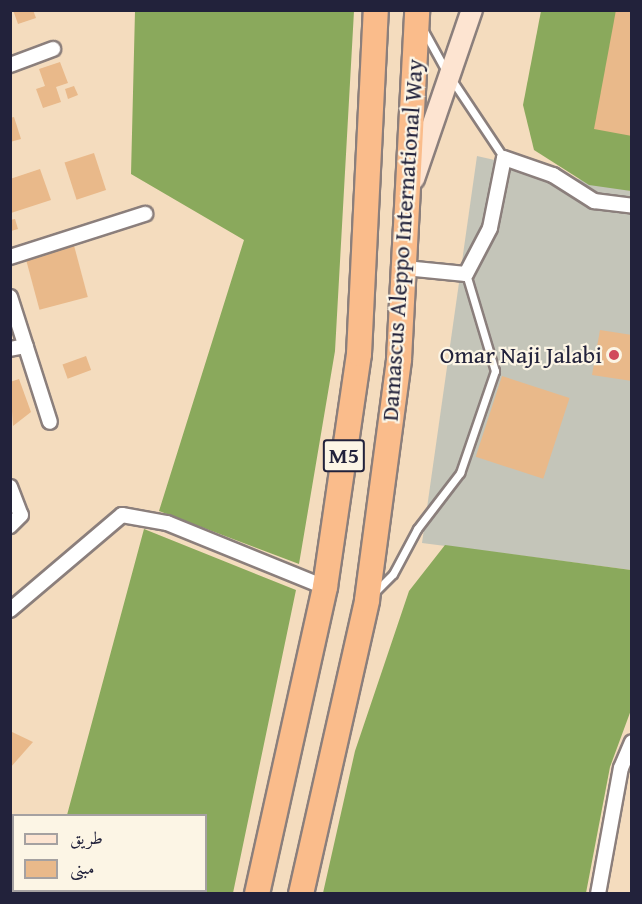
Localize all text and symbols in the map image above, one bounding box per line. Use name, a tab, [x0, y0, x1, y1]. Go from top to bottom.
street label: Damascus Aleppo International Way	[375, 58, 429, 422]
place label: Omar Naji Jalabi	[440, 341, 602, 369]
marker: Omar Naji Jalabi	[607, 348, 621, 362]
road number: M5	[322, 437, 366, 475]
legend	[12, 814, 207, 892]
text: طريق	[70, 824, 103, 851]
text: مبنى	[70, 854, 95, 881]

